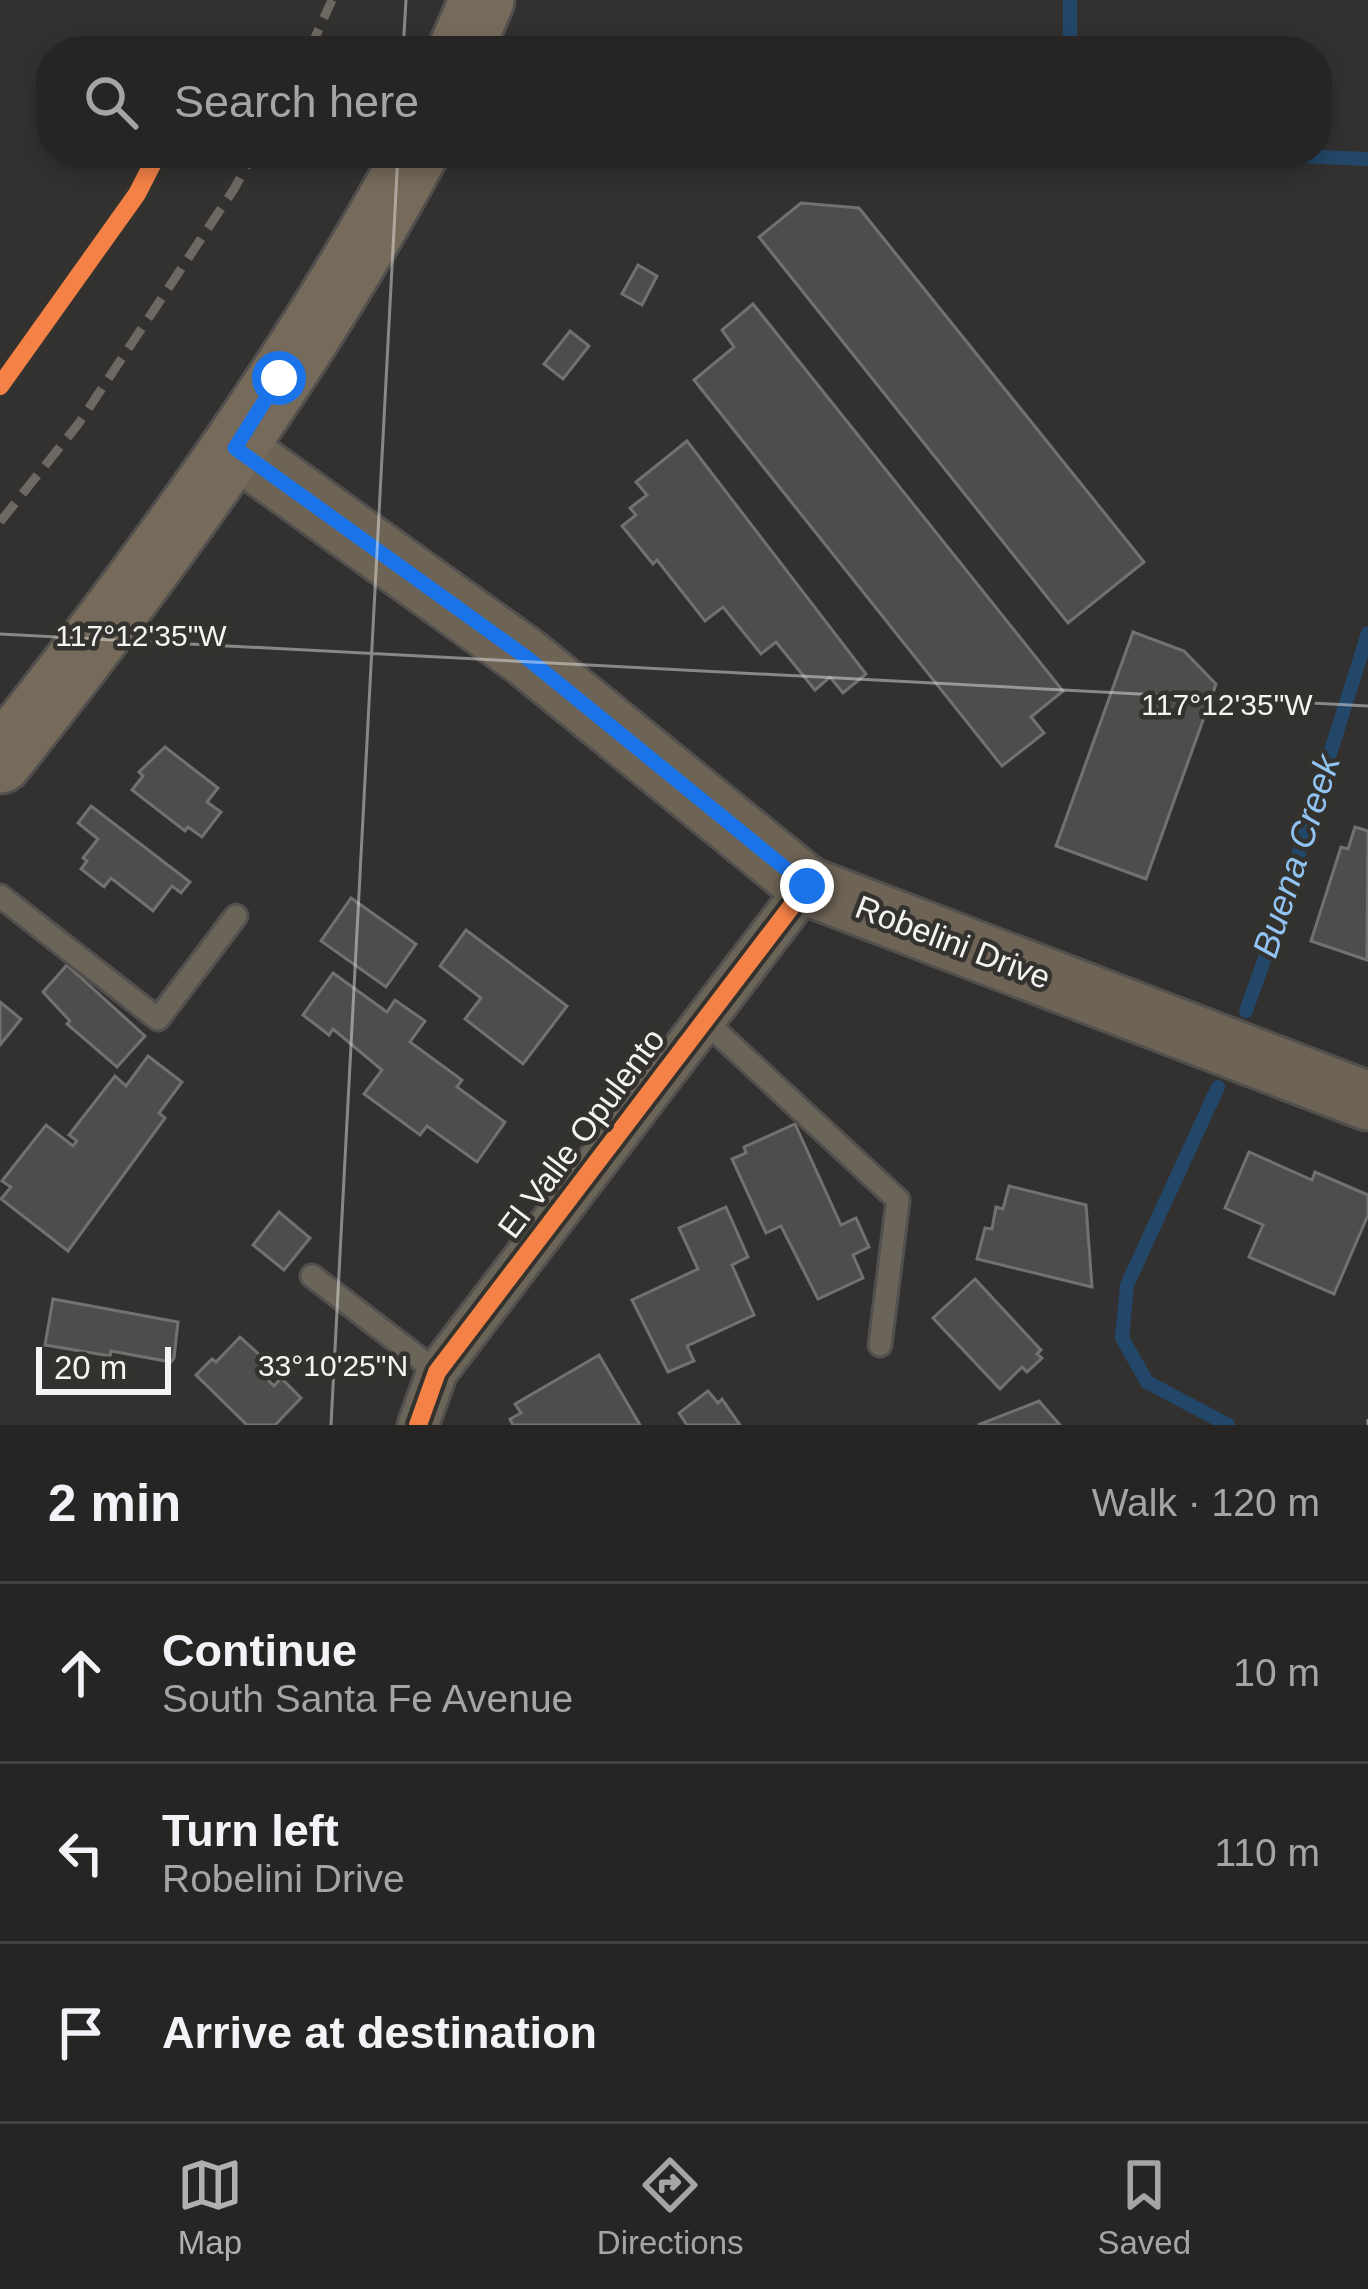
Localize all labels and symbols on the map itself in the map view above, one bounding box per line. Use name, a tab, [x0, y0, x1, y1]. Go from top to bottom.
route start	[252, 351, 306, 405]
text: 117°12'35"W	[55, 619, 227, 652]
text: 117°12'35"W	[1141, 688, 1313, 721]
water label: Buena Creek	[1244, 748, 1349, 962]
route end	[780, 859, 834, 913]
street label: Robelini Drive	[850, 888, 1056, 996]
street label: El Valle Opulento	[490, 1021, 672, 1245]
scale bar	[36, 1341, 171, 1394]
text: 33°10'25"N	[258, 1349, 408, 1382]

